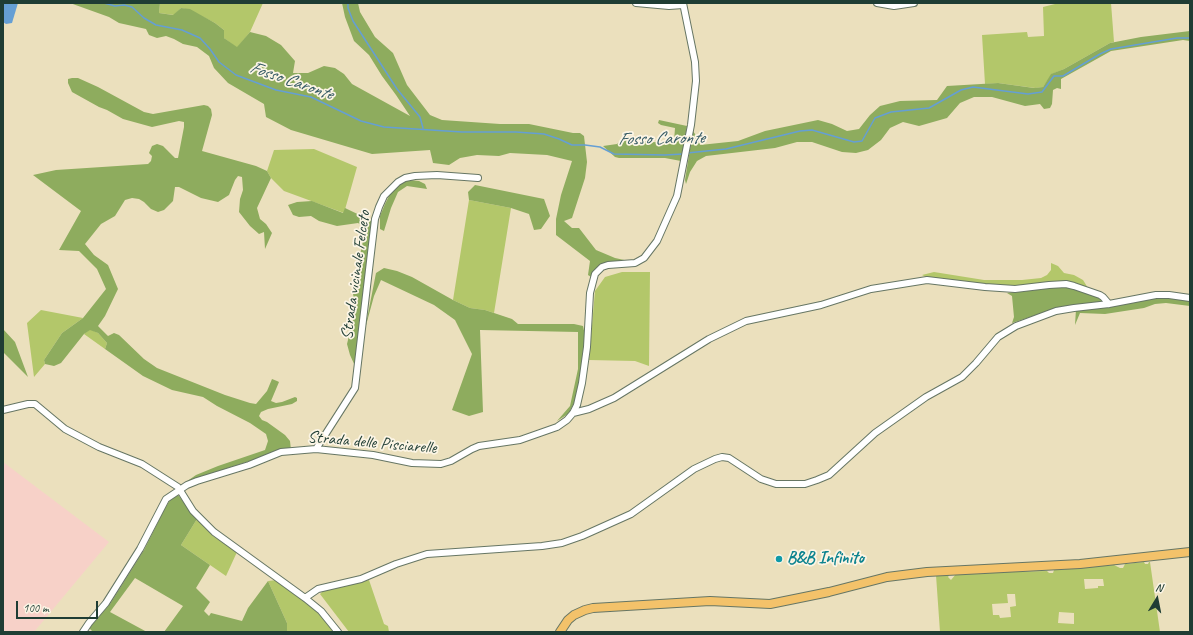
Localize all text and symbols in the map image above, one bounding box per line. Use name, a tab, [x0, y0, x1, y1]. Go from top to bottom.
water label: Fosso Caronte	[247, 57, 335, 105]
water label: Fosso Caronte	[618, 127, 704, 151]
street label: Strada vicinale Felceto	[337, 209, 375, 341]
street label: Strada delle Pisciarelle	[307, 427, 437, 459]
place label: B&B Infinito	[787, 549, 864, 569]
marker: B&B Infinito	[774, 554, 784, 564]
north arrow	[1137, 579, 1177, 619]
text: N	[1155, 580, 1164, 595]
scale bar	[18, 593, 100, 619]
text: 100 m	[23, 600, 49, 616]

